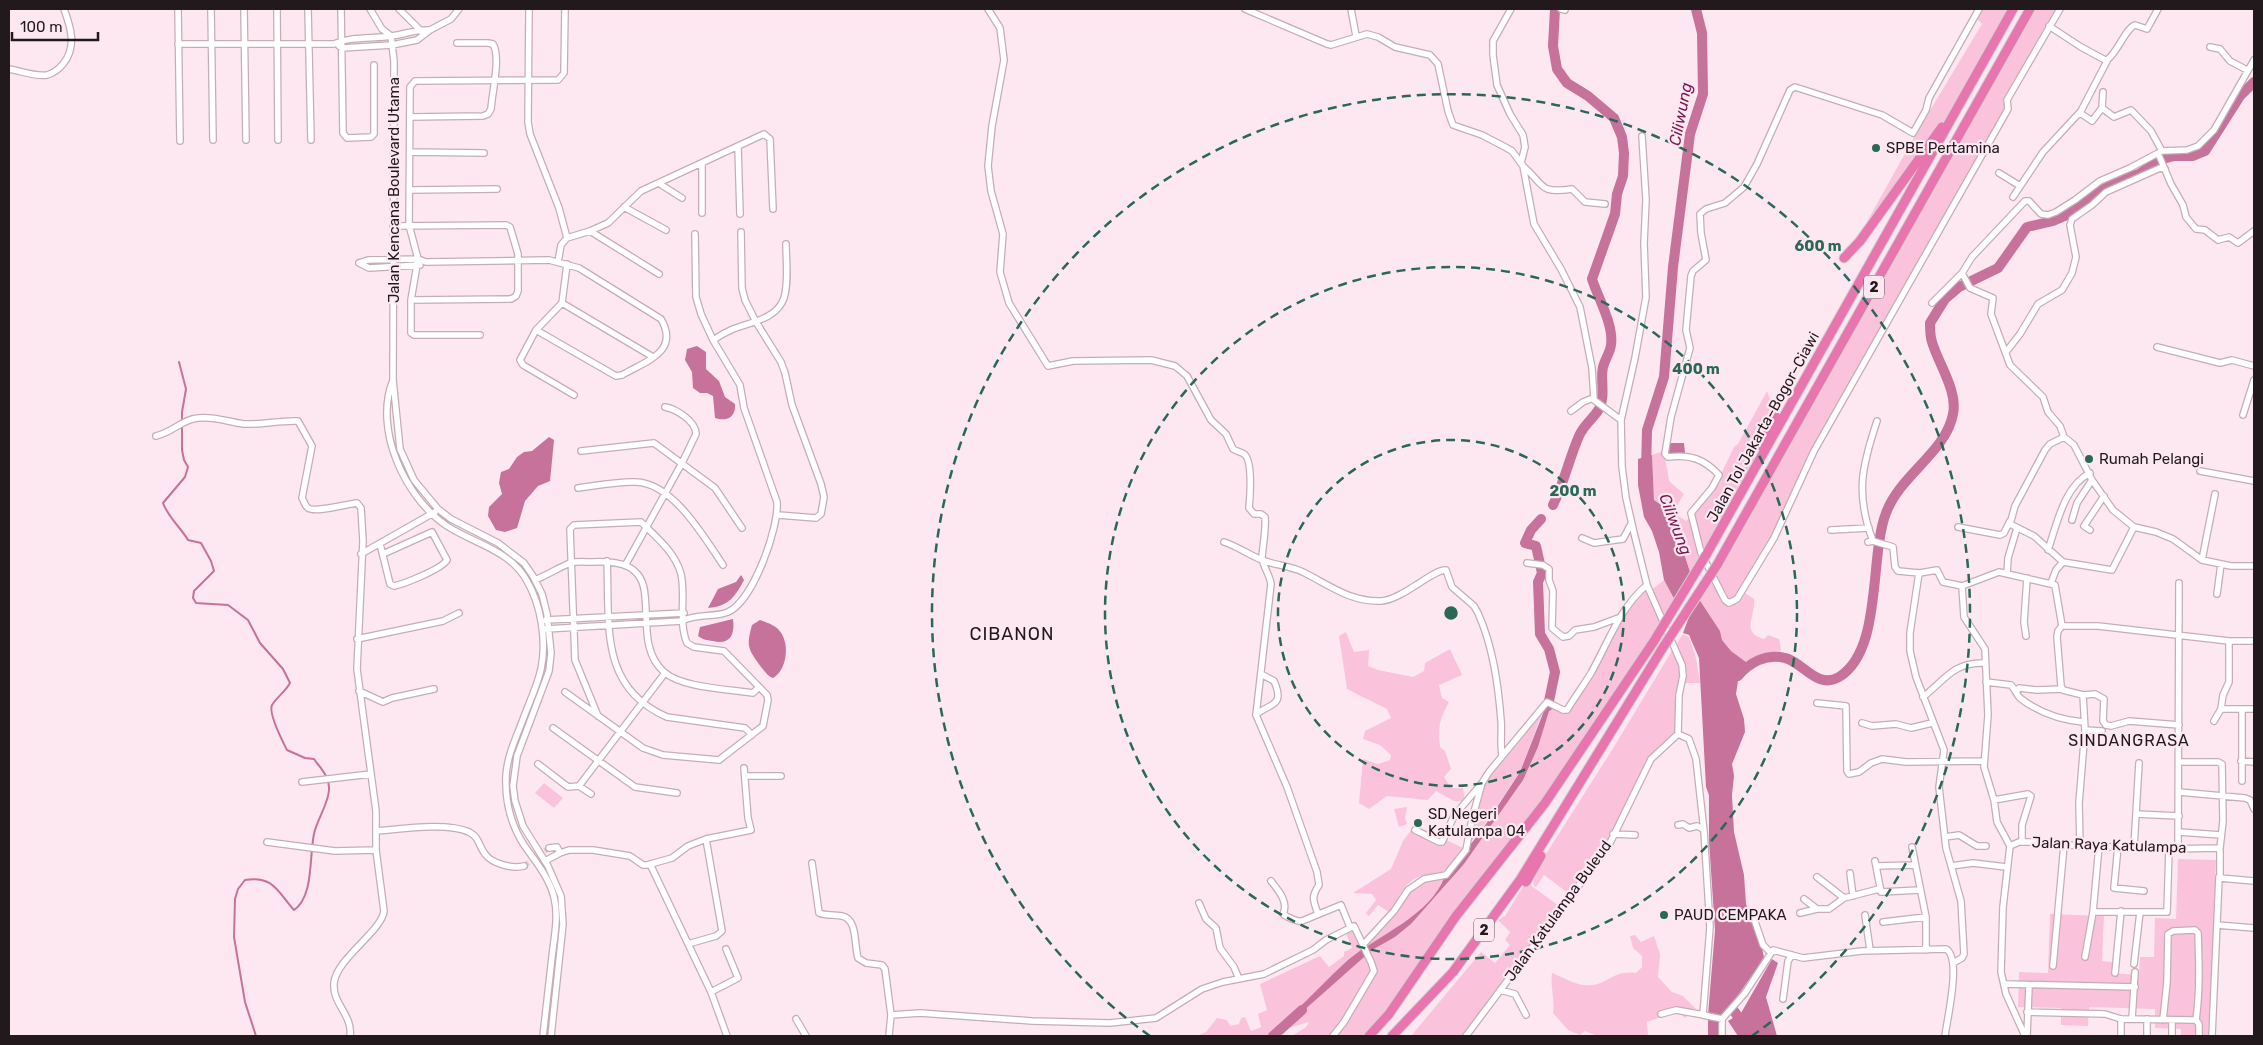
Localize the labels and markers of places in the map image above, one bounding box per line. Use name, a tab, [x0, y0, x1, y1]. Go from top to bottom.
place label: SPBE Pertamina	[1886, 139, 2000, 157]
marker: SPBE Pertamina	[1870, 142, 1882, 154]
place label: Rumah Pelangi	[2099, 450, 2204, 468]
marker: Rumah Pelangi	[2083, 453, 2095, 465]
centre of rings	[1442, 604, 1460, 622]
place label: SD Negeri Katulampa 04	[1428, 805, 1525, 840]
marker: SD Negeri Katulampa 04	[1412, 817, 1424, 829]
place label: PAUD CEMPAKA	[1674, 906, 1787, 924]
marker: PAUD CEMPAKA	[1658, 909, 1670, 921]

